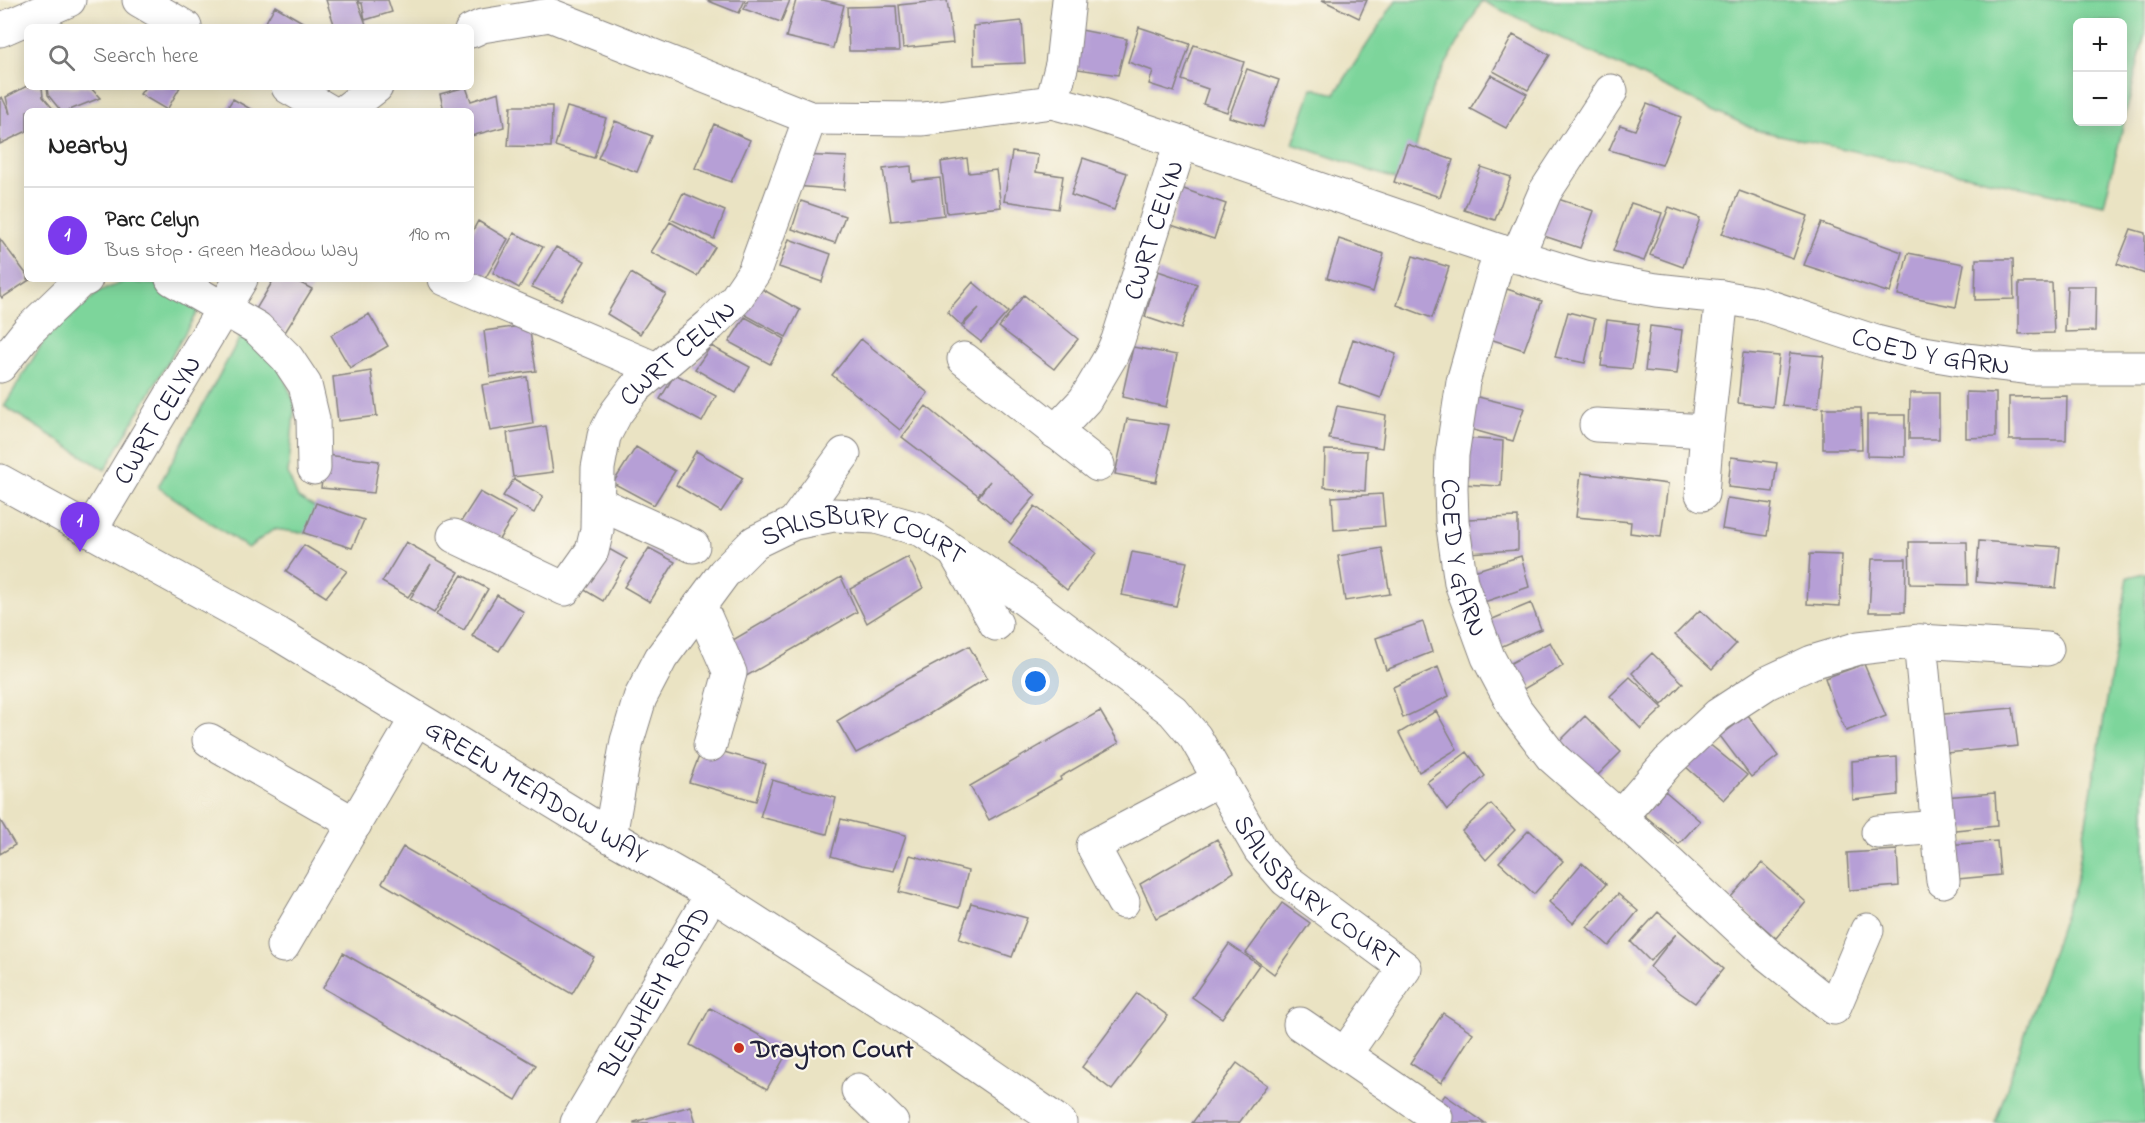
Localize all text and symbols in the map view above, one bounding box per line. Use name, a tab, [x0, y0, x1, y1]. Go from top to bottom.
map controls	[2073, 18, 2127, 126]
button: +	[2073, 18, 2127, 72]
search box	[24, 24, 474, 90]
icon: search	[45, 41, 78, 74]
text: Search here	[93, 41, 198, 73]
button: −	[2073, 72, 2127, 126]
text: Nearby	[48, 128, 127, 166]
street label: CWRT CELYN	[1115, 156, 1196, 306]
text: Parc Celyn	[105, 205, 199, 237]
text: 1	[64, 221, 71, 250]
text: 190 m	[408, 221, 450, 250]
text: Bus stop · Green Meadow Way	[105, 237, 358, 266]
street label: CWRT CELYN	[611, 292, 746, 415]
street label: COED Y GARN	[1846, 318, 2012, 387]
street label: CWRT CELYN	[105, 349, 213, 493]
street label: COED Y GARN	[1429, 478, 1496, 643]
street label: SALISBURY COURT	[754, 498, 973, 576]
pin: 1	[60, 502, 100, 552]
your location	[1021, 667, 1050, 696]
street label: GREEN MEADOW WAY	[417, 711, 655, 876]
street label: SALISBURY COURT	[1222, 808, 1407, 980]
street label: BLENHEIM ROAD	[590, 900, 722, 1088]
place label: Drayton Court	[749, 1031, 915, 1070]
marker: Drayton Court	[732, 1041, 746, 1055]

